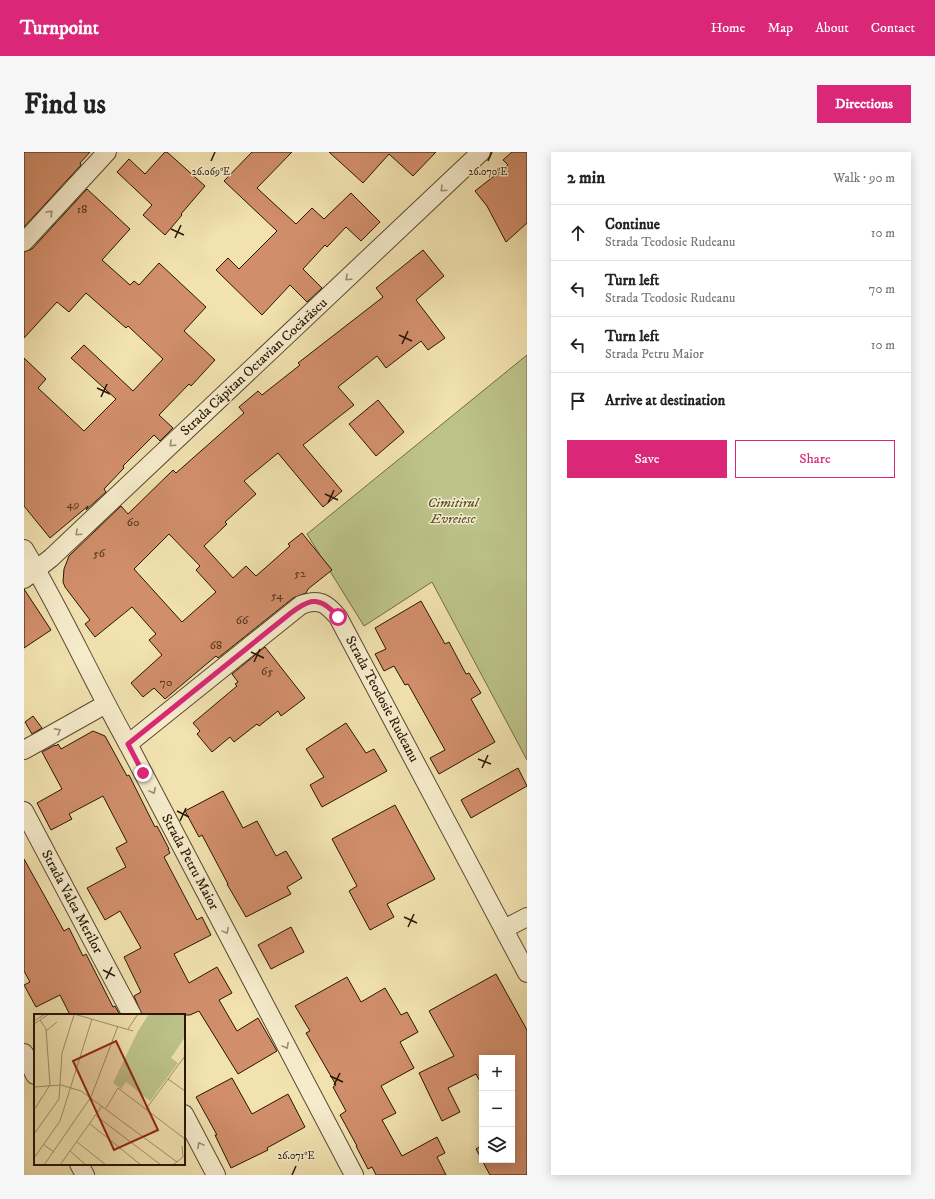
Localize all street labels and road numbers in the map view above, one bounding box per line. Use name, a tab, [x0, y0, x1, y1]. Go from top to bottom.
street label: Strada Căpitan Octavian Cocărăscu	[177, 294, 331, 440]
street label: Strada Teodosie Rudeanu	[341, 633, 423, 765]
street label: Strada Petru Maior	[157, 811, 223, 914]
street label: Strada Valea Merilor	[37, 847, 107, 958]

